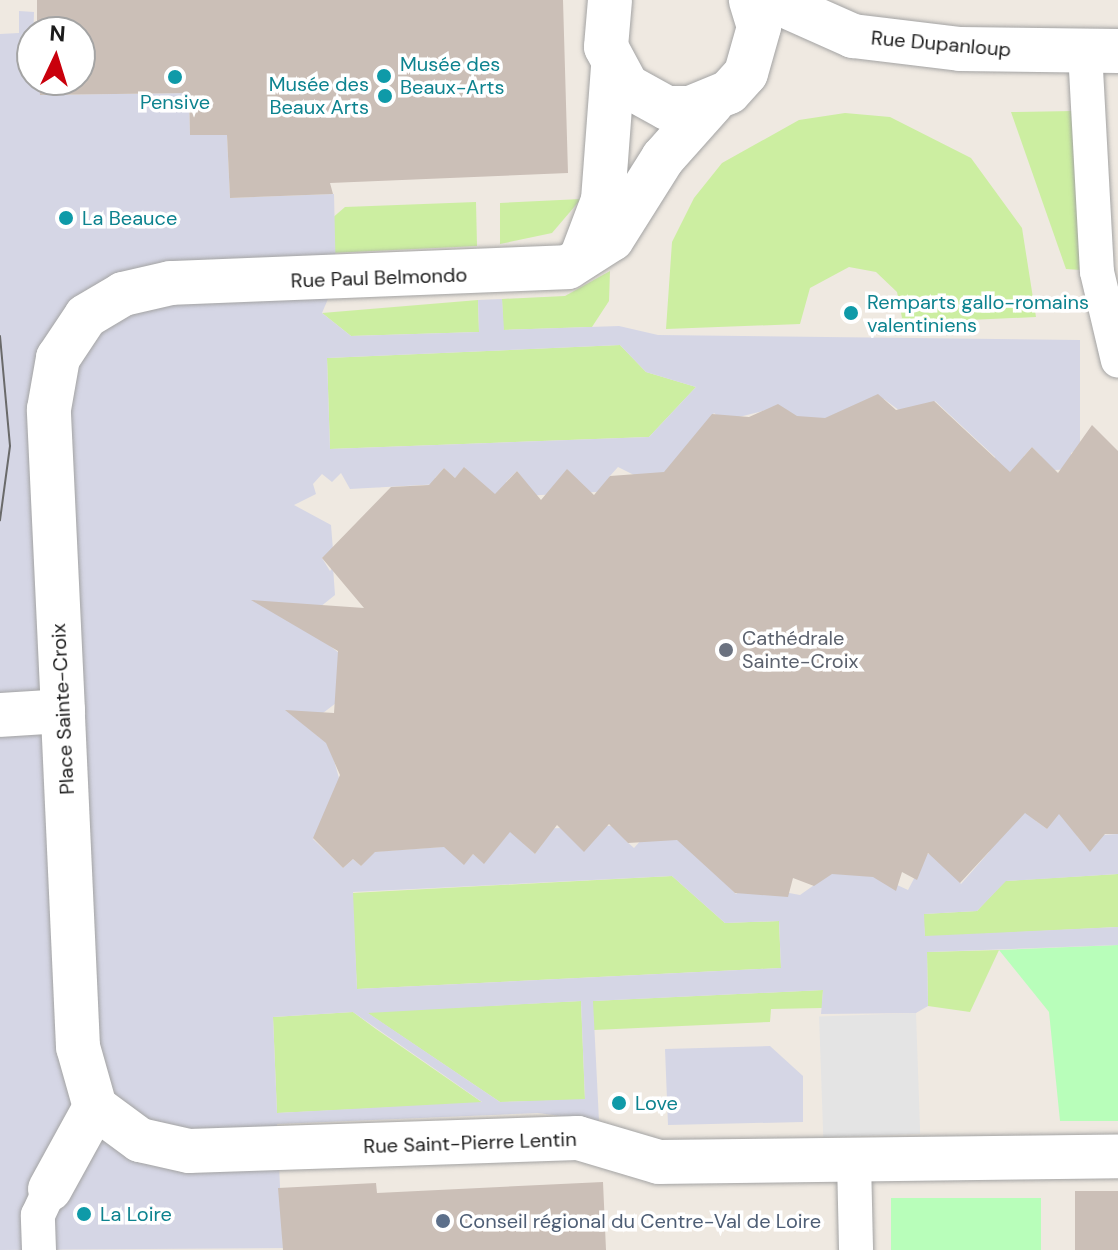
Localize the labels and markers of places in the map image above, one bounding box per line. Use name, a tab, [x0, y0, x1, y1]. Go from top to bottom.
place label: Musée des Beaux-Arts	[400, 52, 504, 99]
marker: Musée des Beaux-Arts	[375, 67, 393, 85]
marker: Pensive	[166, 68, 184, 86]
place label: Musée des Beaux Arts	[269, 72, 369, 119]
marker: Musée des Beaux Arts	[376, 87, 394, 105]
place label: Pensive	[140, 90, 210, 114]
place label: La Beauce	[82, 206, 177, 230]
marker: La Beauce	[57, 209, 75, 227]
place label: Remparts gallo-romains valentiniens	[867, 290, 1089, 337]
marker: Remparts gallo-romains valentiniens	[842, 304, 860, 322]
place label: Cathédrale Sainte-Croix	[742, 626, 858, 673]
marker: Cathédrale Sainte-Croix	[717, 641, 735, 659]
place label: Love	[635, 1091, 678, 1115]
marker: Love	[610, 1094, 628, 1112]
place label: La Loire	[100, 1202, 172, 1226]
marker: La Loire	[75, 1205, 93, 1223]
place label: Conseil régional du Centre-Val de Loire	[459, 1209, 821, 1233]
marker: Conseil régional du Centre-Val de Loire	[434, 1212, 452, 1230]

